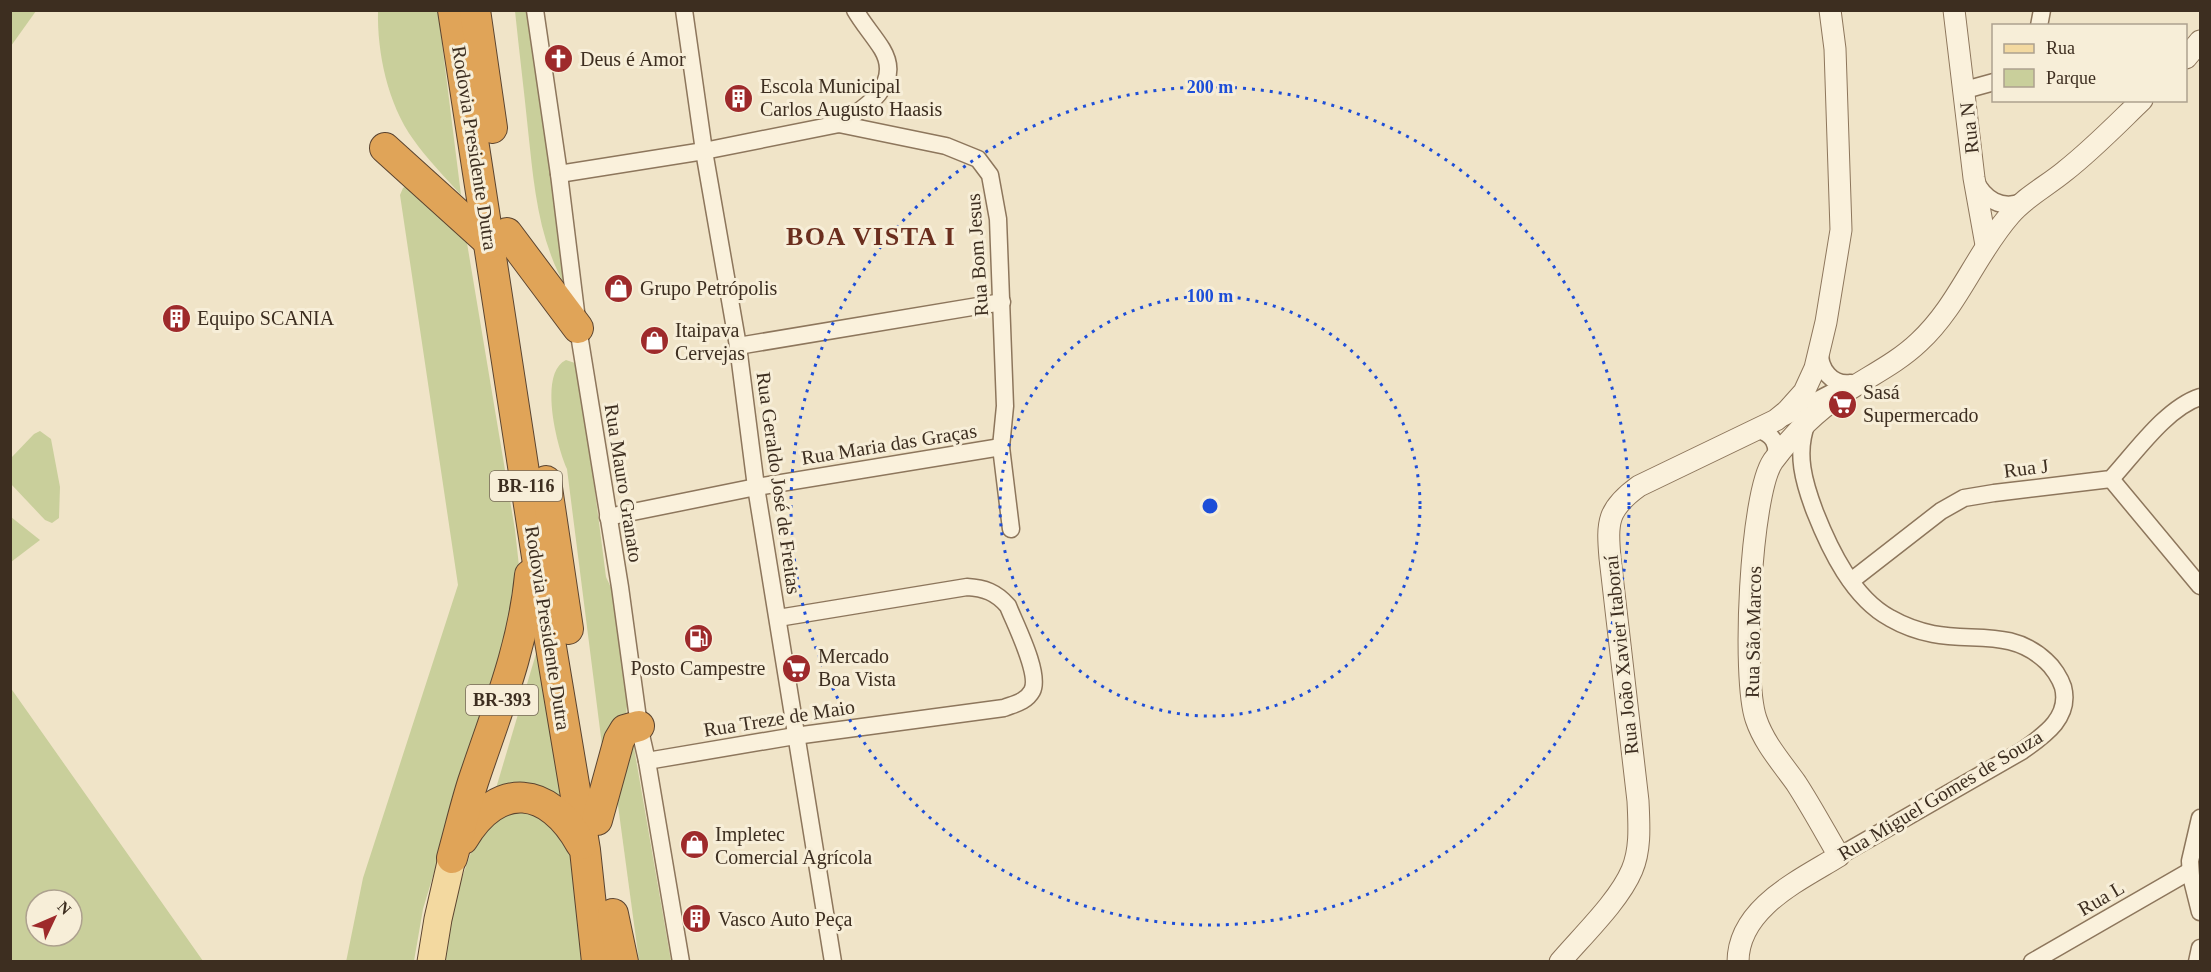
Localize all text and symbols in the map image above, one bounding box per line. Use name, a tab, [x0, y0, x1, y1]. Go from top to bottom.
legend	[1992, 24, 2187, 102]
text: Rua	[2046, 38, 2075, 58]
church icon: Deus é Amor	[543, 43, 575, 75]
street label: Rodovia Presidente Dutra	[448, 44, 502, 252]
place label: Deus é Amor	[580, 48, 686, 70]
text: Parque	[2046, 68, 2096, 88]
place label: Escola Municipal Carlos Augusto Haasis	[760, 75, 942, 121]
text: 200 m	[1187, 77, 1233, 97]
building icon: Escola Municipal Carlos Augusto Haasis	[723, 82, 755, 114]
street label: Rua N	[1955, 101, 1983, 155]
street label: Rua Bom Jesus	[962, 192, 992, 317]
district label: BOA VISTA I	[786, 222, 956, 251]
shop icon: Grupo Petrópolis	[603, 272, 635, 304]
place label: Grupo Petrópolis	[640, 277, 777, 300]
text: 100 m	[1187, 286, 1233, 306]
building icon: Equipo SCANIA	[160, 302, 192, 334]
place label: Equipo SCANIA	[197, 307, 335, 330]
place label: Itaipava Cervejas	[675, 319, 745, 365]
shop icon: Itaipava Cervejas	[638, 325, 670, 357]
street label: Rua Geraldo José de Freitas	[752, 370, 806, 596]
place label: Sasá Supermercado	[1863, 381, 1979, 427]
supermarket icon: Sasá Supermercado	[1826, 388, 1858, 420]
street label: Rua Mauro Granato	[601, 402, 647, 564]
street label: Rua Maria das Graças	[800, 419, 979, 470]
street label: Rua J	[2002, 454, 2050, 482]
road number: BR-116	[490, 471, 562, 501]
centre of rings	[1200, 496, 1220, 516]
street label: Rodovia Presidente Dutra	[521, 524, 575, 732]
street label: Rua João Xavier Itaboraí	[1600, 554, 1642, 756]
street label: Rua São Marcos	[1741, 566, 1765, 698]
fuel station icon: Posto Campestre	[682, 622, 714, 654]
place label: Mercado Boa Vista	[818, 645, 896, 690]
supermarket icon: Mercado Boa Vista	[781, 652, 813, 684]
place label: Posto Campestre	[631, 657, 766, 680]
road number: BR-393	[466, 685, 538, 715]
street label: Rua Treze de Maio	[702, 695, 856, 741]
street label: Rua Miguel Gomes de Souza	[1834, 725, 2047, 866]
place label: Impletec Comercial Agrícola	[715, 823, 872, 869]
shop icon: Impletec Comercial Agrícola	[678, 829, 710, 861]
street label: Rua L	[2074, 876, 2128, 920]
north arrow	[24, 888, 84, 948]
text: N	[54, 898, 75, 918]
building icon: Vasco Auto Peça	[681, 903, 713, 935]
place label: Vasco Auto Peça	[718, 908, 853, 931]

